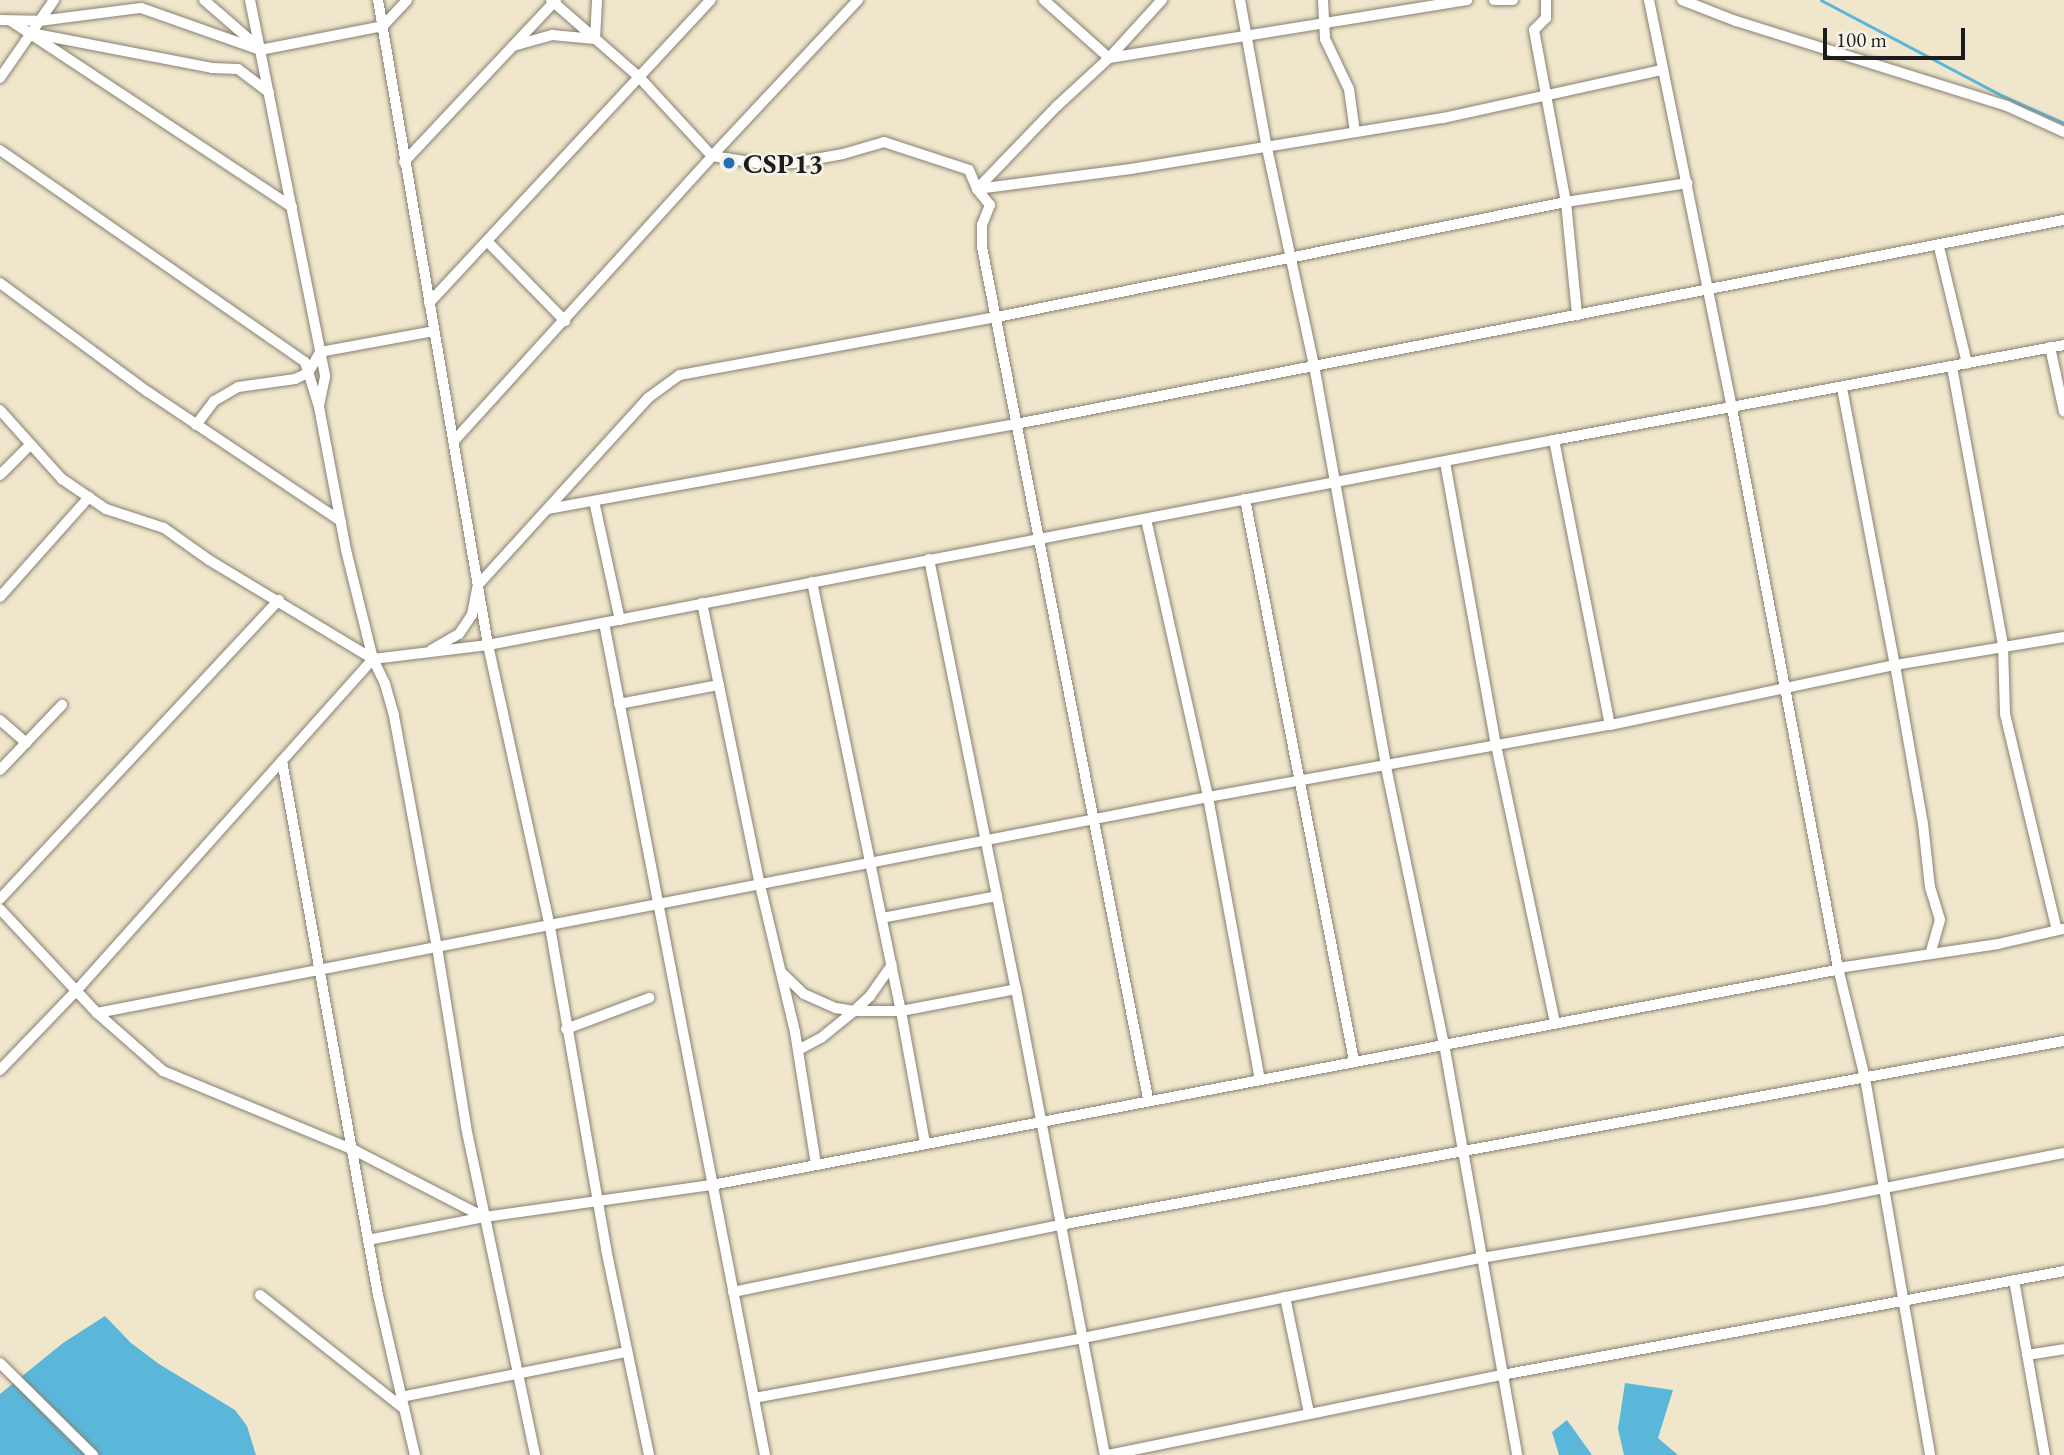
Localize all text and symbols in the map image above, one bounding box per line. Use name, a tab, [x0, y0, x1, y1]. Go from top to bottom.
scale bar	[1826, 14, 1968, 58]
text: 100 m	[1836, 26, 1887, 53]
place label: CSP13	[743, 146, 823, 180]
marker: CSP13	[721, 155, 737, 171]

